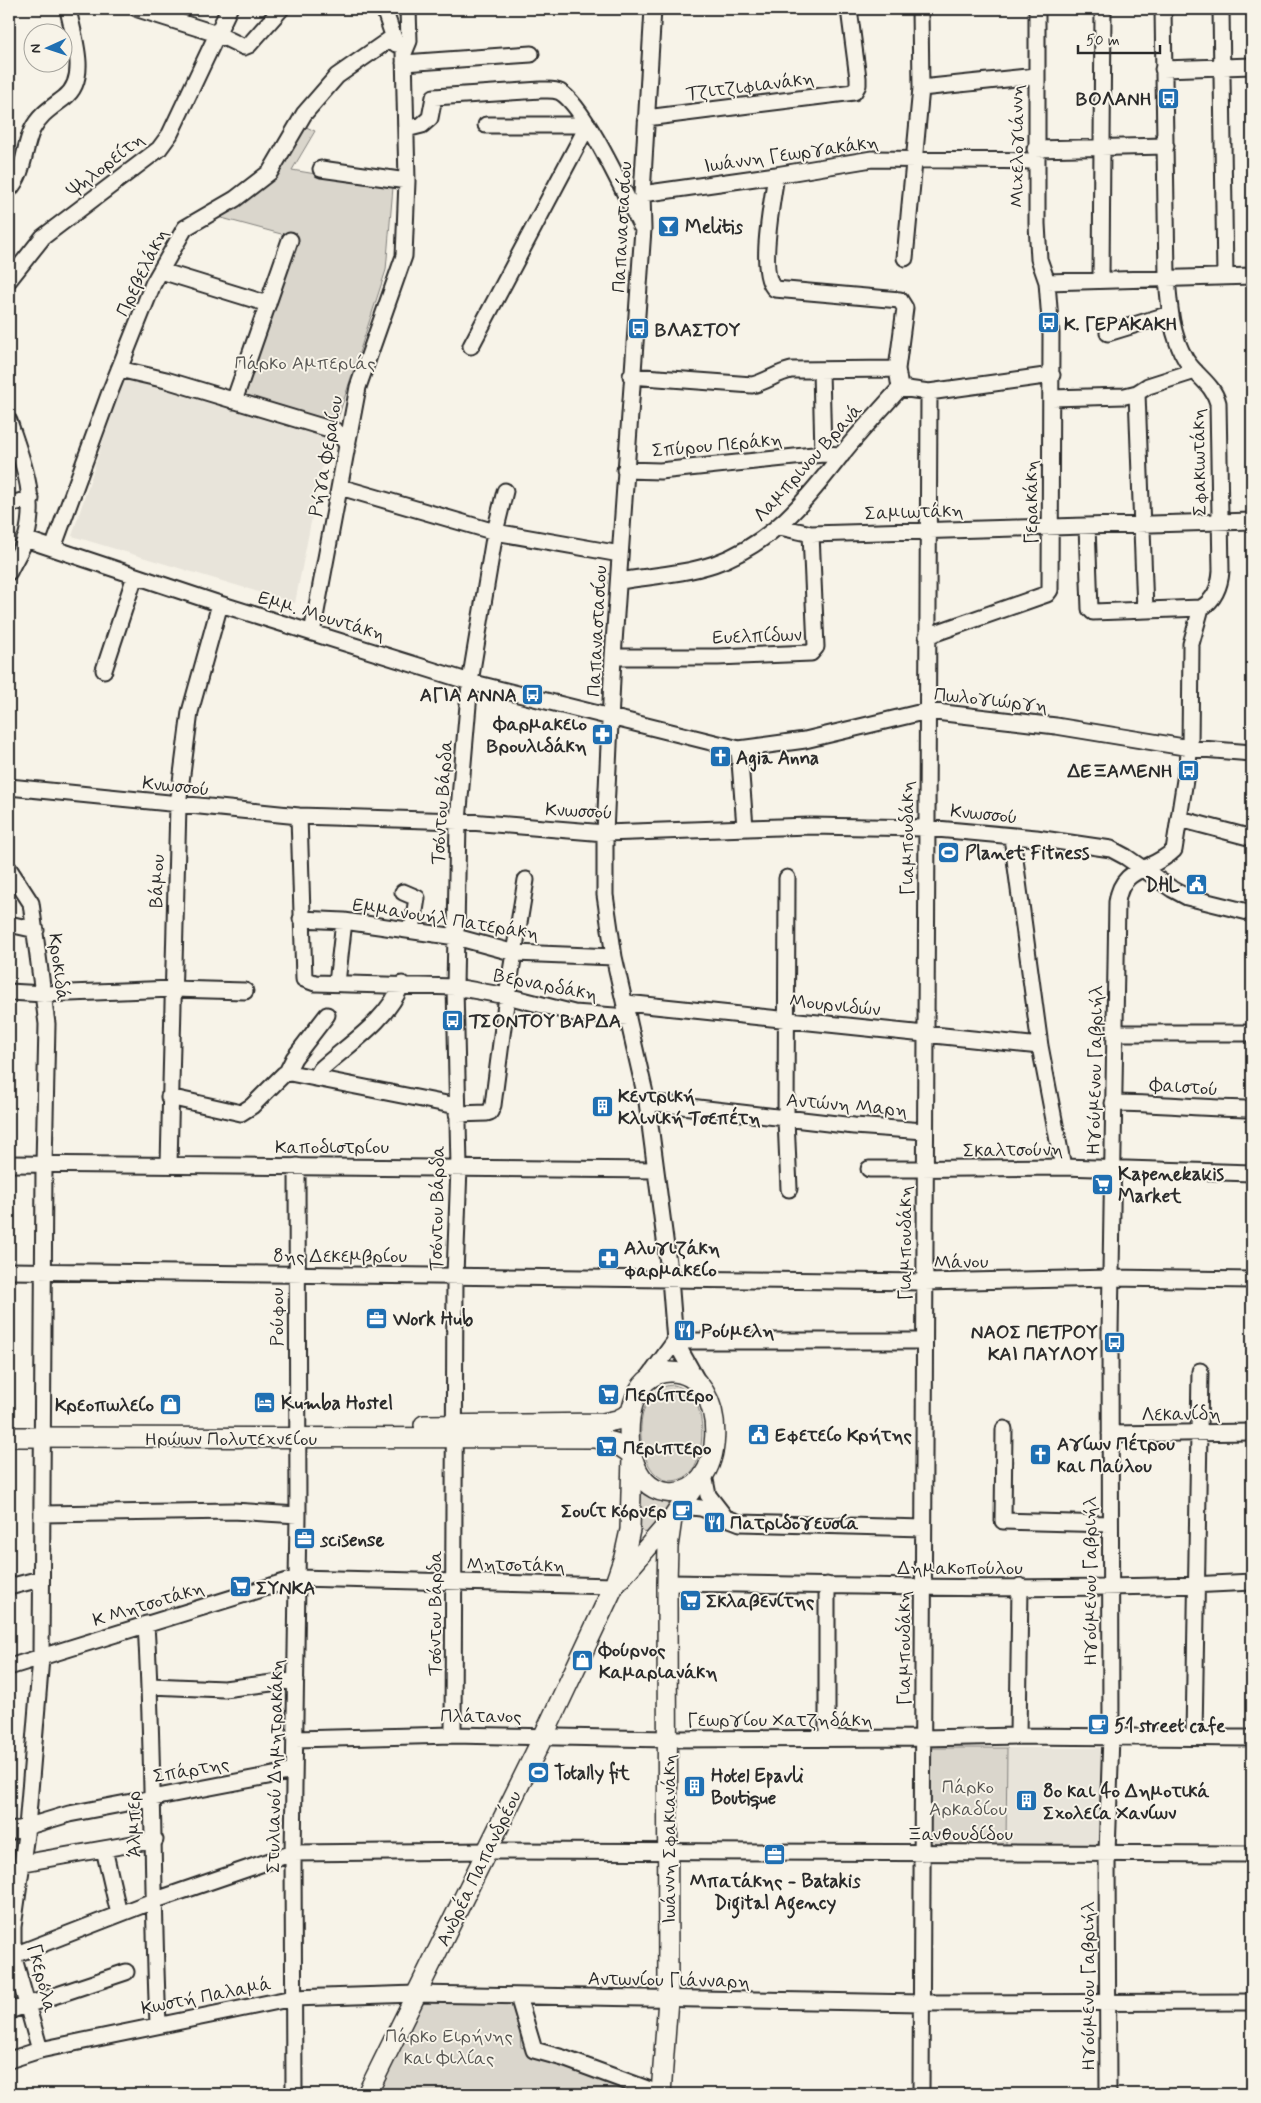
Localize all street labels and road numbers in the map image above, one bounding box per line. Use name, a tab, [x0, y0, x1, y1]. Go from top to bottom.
street label: Τζιτζιφιανάκη	[685, 66, 816, 107]
street label: Μιχελογιάννη	[1005, 84, 1030, 208]
street label: Ψηλορείτη	[61, 127, 150, 204]
street label: Ιωάννη Γεωργακάκη	[702, 130, 880, 179]
street label: Παπαναστασίου	[607, 161, 638, 293]
street label: Πρεβελάκη	[110, 224, 174, 321]
street label: Ρήγα Φεραίου	[304, 394, 349, 519]
street label: Λαμπρινου Βρανά	[748, 398, 868, 528]
street label: Σφακιωτάκη	[1186, 408, 1213, 516]
street label: Σπύρου Περάκη	[651, 427, 783, 464]
street label: Γερακάκη	[1019, 460, 1044, 544]
street label: Σαμιωτάκη	[864, 498, 964, 527]
street label: Παπαναστασίου	[582, 565, 613, 697]
street label: Εμμ. Μουντάκη	[255, 585, 388, 648]
street label: Ευελπίδων	[712, 622, 802, 651]
street label: Πωλογιώργη	[933, 682, 1049, 719]
street label: Τσόντου Βάρδα	[426, 739, 459, 866]
street label: Κνωσσού	[141, 771, 211, 802]
street label: Γιαμπουδάκη	[895, 781, 920, 895]
street label: Κνωσσού	[545, 797, 613, 826]
street label: Κνωσσού	[949, 799, 1019, 830]
street label: Βάμου	[144, 854, 171, 908]
street label: Εμμανουήλ Πατεράκη	[351, 892, 541, 947]
street label: Κροκιδά	[42, 932, 75, 1003]
street label: Βερναρδάκη	[492, 963, 600, 1008]
street label: Ηγούμενου Γαβριήλ	[1082, 985, 1109, 1155]
street label: Μουρνιδών	[788, 988, 882, 1023]
street label: Φαιστού	[1148, 1073, 1219, 1102]
street label: Αντώνη Μαρη	[785, 1088, 909, 1123]
street label: Καποδιστρίου	[275, 1135, 389, 1160]
street label: Σκαλτσούνη	[963, 1137, 1063, 1164]
street label: Τσόντου Βάρδα	[424, 1145, 451, 1271]
street label: Γιαμπουδάκη	[893, 1186, 918, 1300]
street label: 8ης Δεκεμβρίου	[273, 1244, 407, 1269]
street label: Μάνου	[933, 1250, 989, 1275]
street label: Ρούφου	[265, 1288, 290, 1346]
street label: Λεκανίδη	[1141, 1401, 1221, 1428]
street label: Ηρώων Πολυτεχνείου	[145, 1427, 317, 1452]
street label: Ηγούμενου Γαβριήλ	[1078, 1496, 1103, 1666]
street label: Τσόντου Βάρδα	[423, 1550, 448, 1676]
street label: Μητσοτάκη	[466, 1552, 566, 1579]
street label: Δημακοπούλου	[897, 1556, 1023, 1581]
street label: Κ Μητσοτάκη	[90, 1576, 207, 1633]
street label: Γιαμπουδάκη	[892, 1591, 917, 1705]
street label: Στυλιανού Δημητρακάκη	[261, 1659, 290, 1873]
street label: Πλάτανος	[440, 1704, 522, 1729]
street label: Γεωργίου Χατζηδάκη	[687, 1708, 873, 1733]
street label: Σπάρτης	[151, 1752, 231, 1789]
street label: Ιωάννη Σφακιανάκη	[657, 1754, 682, 1924]
street label: Ανδρέα Παπανδρέου	[431, 1787, 528, 1951]
street label: Άλμπερ	[121, 1790, 148, 1858]
street label: Ξανθουδίδου	[907, 1822, 1013, 1847]
street label: Ηγούμενου Γαβριήλ	[1076, 1901, 1101, 2071]
street label: Γκερόλα	[21, 1941, 62, 2015]
street label: Αντωνίου Γιάνναρη	[588, 1967, 750, 1994]
street label: Κωστή Παλαμά	[139, 1972, 273, 2021]

